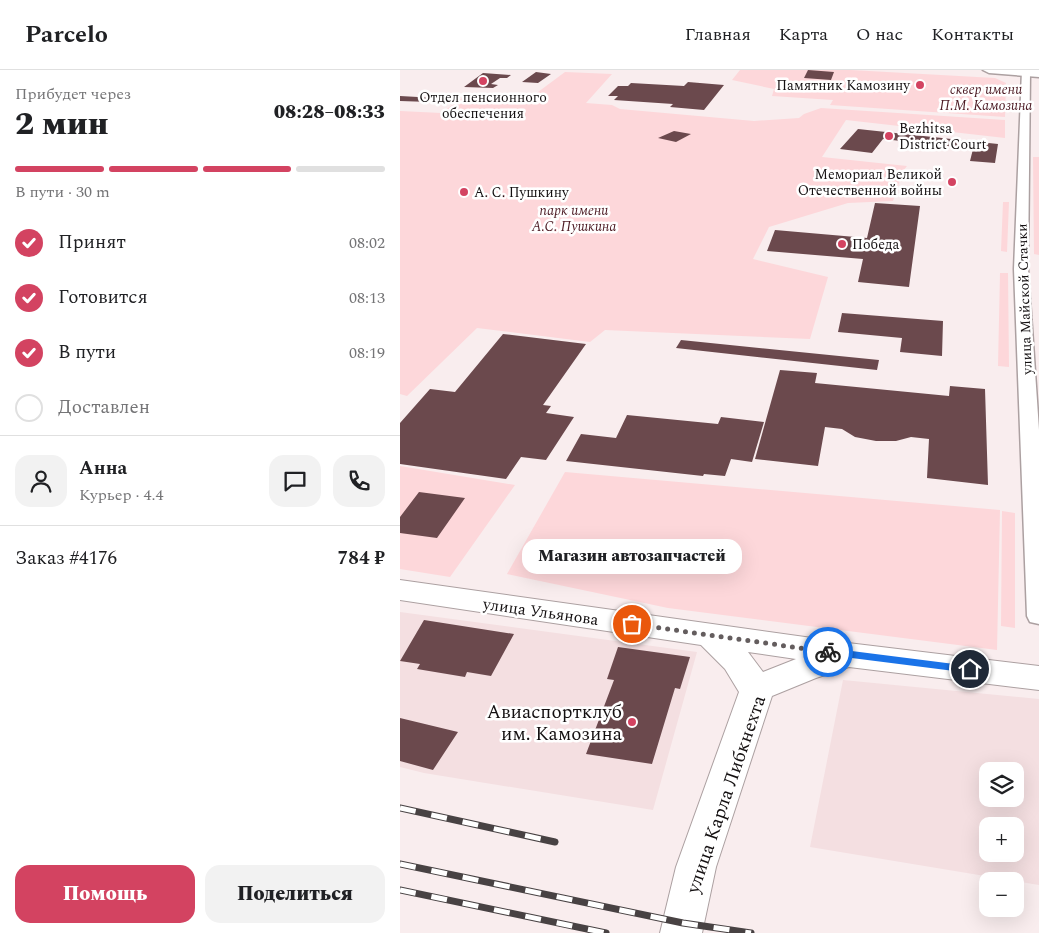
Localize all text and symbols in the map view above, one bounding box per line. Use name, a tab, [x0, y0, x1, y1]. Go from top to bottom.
text: Parcelo	[25, 17, 108, 53]
text: Главная	[685, 21, 751, 48]
text: Карта	[779, 21, 828, 48]
text: О нас	[856, 21, 903, 48]
text: Контакты	[931, 21, 1014, 48]
marker: Отдел пенсионного обеспечения	[477, 75, 489, 87]
place label: Памятник Камозину	[776, 75, 911, 96]
marker: Памятник Камозину	[914, 79, 926, 91]
park label: сквер имени П.М. Камозина	[940, 79, 1032, 116]
text: Прибудет через	[15, 82, 131, 106]
place label: Отдел пенсионного обеспечения	[419, 87, 547, 124]
text: 08:28–08:33	[274, 98, 385, 127]
text: 2 мин	[15, 100, 109, 149]
place label: Bezhitsa District Court	[899, 118, 986, 155]
marker: Bezhitsa District Court	[883, 130, 895, 142]
place label: Мемориал Великой Отечественной войны	[798, 164, 942, 201]
marker: Мемориал Великой Отечественной войны	[946, 176, 958, 188]
text: В пути · 30 m	[15, 180, 110, 204]
place label: А. С. Пушкину	[474, 182, 570, 203]
marker: А. С. Пушкину	[458, 186, 470, 198]
park label: парк имени А.С. Пушкина	[531, 200, 616, 237]
street label: улица Майской Стачки	[1011, 223, 1038, 376]
text: Принят	[58, 228, 126, 257]
icon: check	[15, 229, 43, 257]
text: 08:02	[349, 231, 385, 255]
place label: Победа	[852, 234, 899, 255]
marker: Победа	[836, 238, 848, 250]
text: Готовится	[58, 283, 148, 312]
icon: check	[15, 284, 43, 312]
text: 08:13	[349, 286, 385, 310]
text: В пути	[58, 338, 116, 367]
icon: check	[15, 339, 43, 367]
text: 08:19	[349, 341, 385, 365]
text: Доставлен	[58, 393, 150, 422]
text: Анна	[79, 454, 127, 483]
button: person	[15, 455, 67, 507]
button: chat	[269, 455, 321, 507]
button: phone	[333, 455, 385, 507]
text: Курьер · 4.4	[79, 483, 164, 507]
callout: Магазин автозапчастей	[522, 539, 742, 574]
text: Заказ #4176	[15, 544, 117, 573]
text: 784 ₽	[338, 544, 385, 573]
text: Магазин автозапчастей	[538, 544, 726, 568]
street label: улица Ульянова	[481, 592, 600, 632]
pin	[611, 603, 653, 645]
icon: bag	[618, 610, 646, 638]
courier	[803, 627, 853, 677]
icon: bike	[814, 638, 842, 666]
pin	[949, 648, 991, 690]
icon: home	[956, 655, 984, 683]
street label: улица Карла Либкнехта	[679, 691, 774, 898]
place label: Авиаспортклуб им. Камозина	[487, 698, 623, 749]
marker: Авиаспортклуб им. Камозина	[626, 716, 638, 728]
map controls	[979, 762, 1024, 917]
button: layers	[979, 762, 1024, 807]
button: +	[979, 817, 1024, 862]
button: Помощь	[15, 865, 195, 923]
button: Поделиться	[205, 865, 385, 923]
button: −	[979, 872, 1024, 917]

